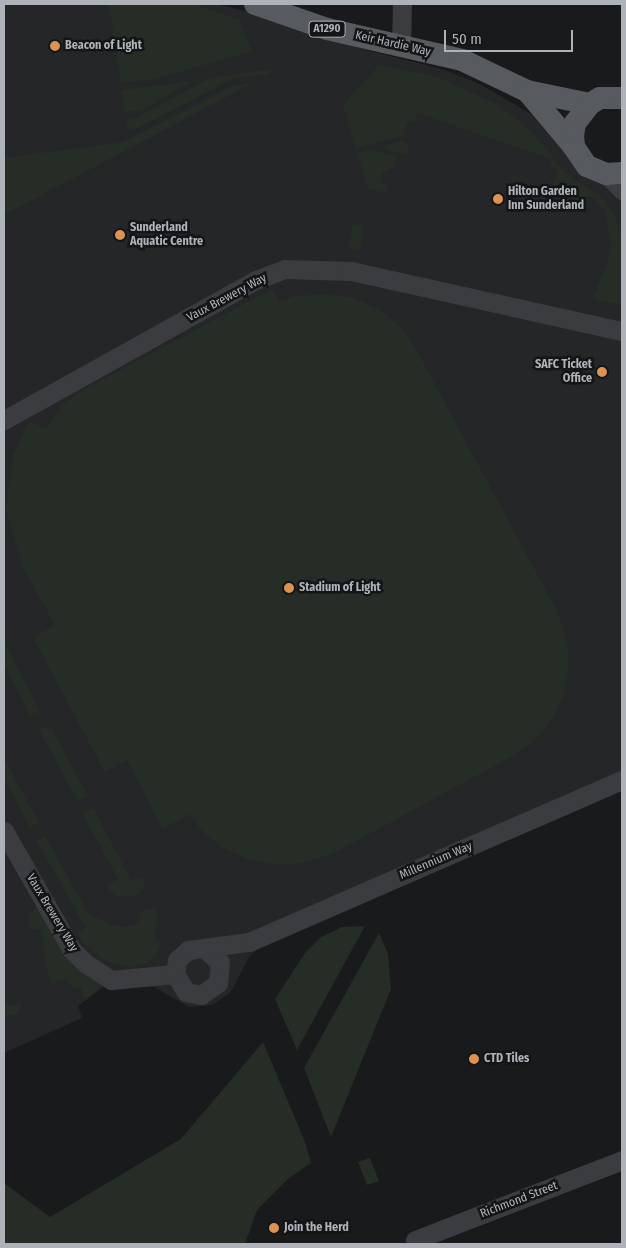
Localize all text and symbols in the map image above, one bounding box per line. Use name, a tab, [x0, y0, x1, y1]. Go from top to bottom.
road number: A1290	[308, 20, 346, 38]
scale bar	[446, 20, 575, 52]
street label: Keir Hardie Way	[354, 28, 432, 60]
text: 50 m	[452, 30, 482, 48]
place label: Beacon of Light	[65, 39, 142, 53]
marker: Beacon of Light	[49, 40, 61, 52]
place label: Hilton Garden Inn Sunderland	[508, 185, 584, 213]
marker: Hilton Garden Inn Sunderland	[492, 193, 504, 205]
place label: Sunderland Aquatic Centre	[130, 221, 203, 249]
marker: Sunderland Aquatic Centre	[114, 229, 126, 241]
street label: Vaux Brewery Way	[185, 271, 269, 325]
place label: SAFC Ticket Office	[535, 358, 592, 386]
marker: SAFC Ticket Office	[596, 366, 608, 378]
place label: Stadium of Light	[299, 581, 381, 595]
marker: Stadium of Light	[283, 582, 295, 594]
street label: Millennium Way	[398, 839, 474, 883]
street label: Vaux Brewery Way	[23, 872, 81, 954]
place label: CTD Tiles	[484, 1052, 529, 1066]
marker: CTD Tiles	[468, 1053, 480, 1065]
street label: Richmond Street	[478, 1179, 560, 1221]
place label: Join the Herd	[284, 1221, 349, 1235]
marker: Join the Herd	[268, 1222, 280, 1234]

